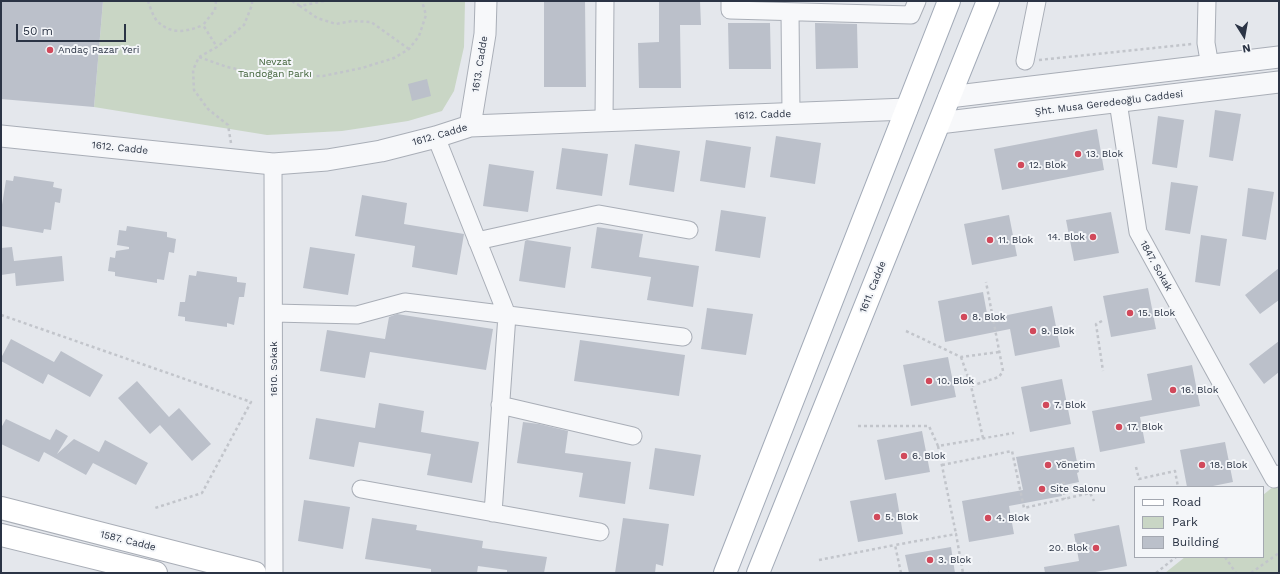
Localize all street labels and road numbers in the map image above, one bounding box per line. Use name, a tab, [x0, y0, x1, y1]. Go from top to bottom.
street label: 1613. Cadde	[470, 35, 490, 93]
street label: Şht. Musa Geredeoğlu Caddesi	[1034, 88, 1184, 118]
street label: 1612. Cadde	[735, 108, 791, 122]
street label: 1612. Cadde	[411, 121, 469, 149]
street label: 1612. Cadde	[91, 139, 149, 157]
street label: 1847. Sokak	[1137, 239, 1175, 293]
street label: 1611. Cadde	[857, 259, 889, 315]
street label: 1610. Sokak	[268, 341, 280, 397]
street label: 1587. Cadde	[99, 528, 157, 554]

